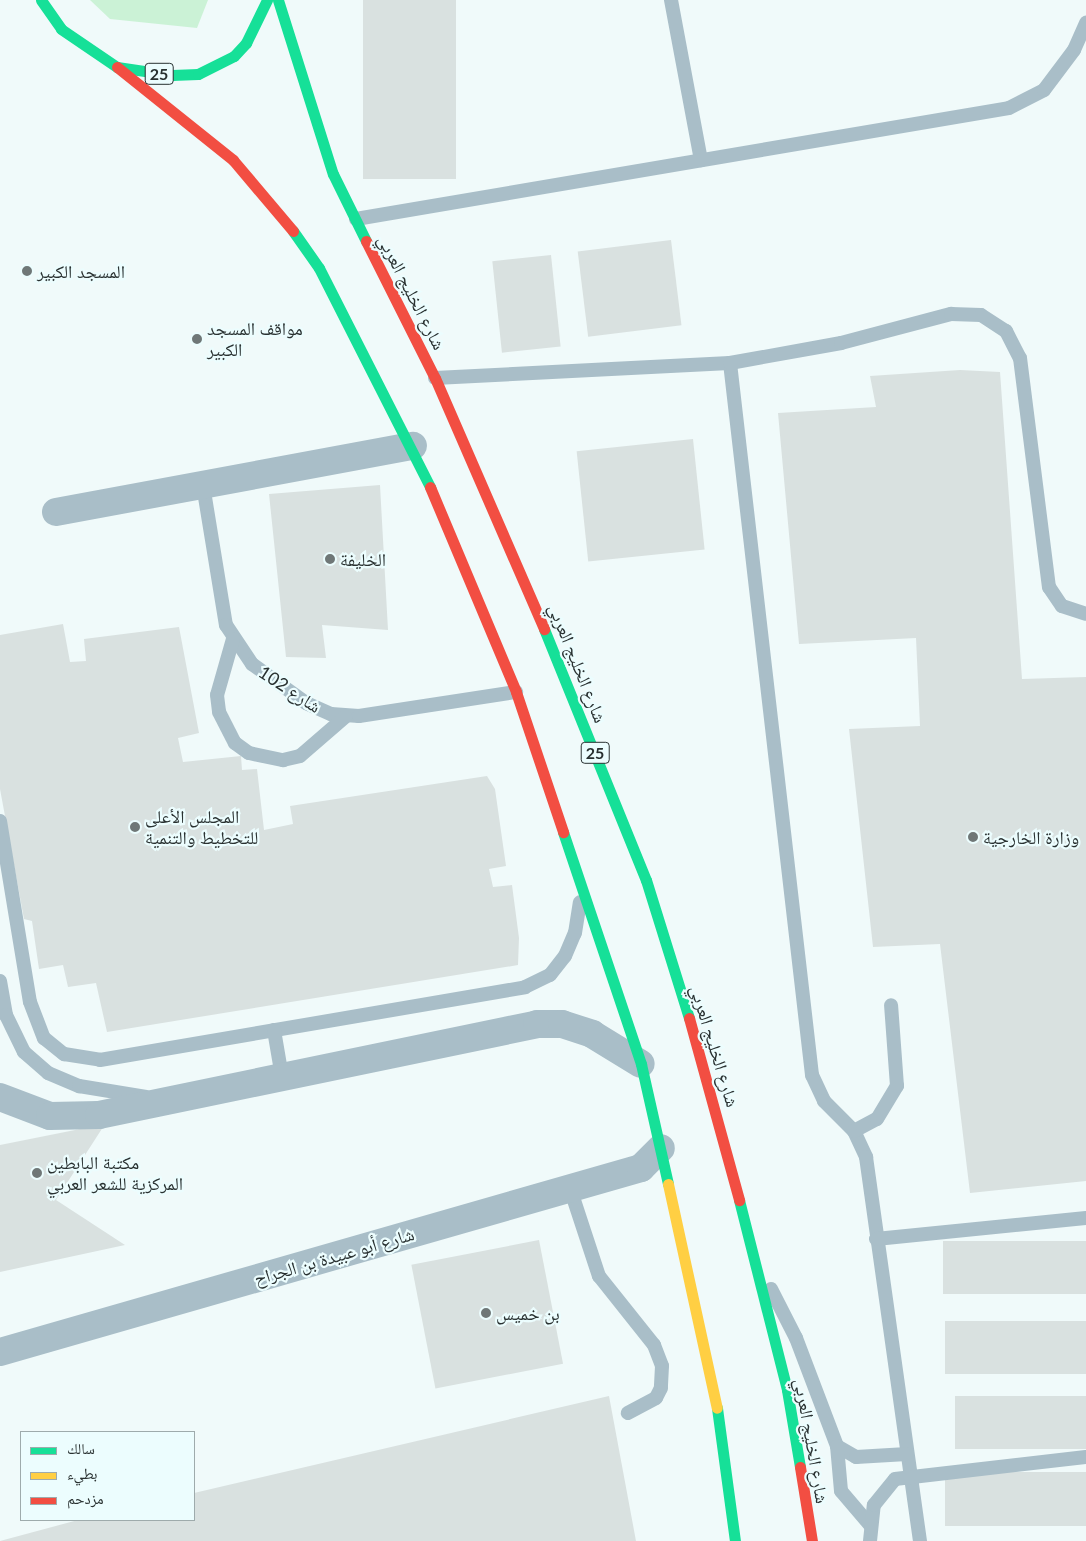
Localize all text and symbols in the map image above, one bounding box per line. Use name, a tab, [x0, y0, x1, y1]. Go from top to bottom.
road number: 25	[144, 61, 174, 88]
street label: شارع الخليج العربي	[374, 231, 450, 353]
place label: المسجد الكبير	[37, 260, 125, 282]
marker: المسجد الكبير	[21, 265, 33, 277]
place label: مواقف المسجد الكبير	[207, 318, 303, 360]
marker: مواقف المسجد الكبير	[191, 333, 203, 345]
place label: الخليفة	[340, 548, 386, 570]
marker: الخليفة	[324, 553, 336, 565]
street label: شارع الخليج العربي	[544, 600, 612, 726]
street label: شارع 102	[255, 661, 325, 717]
road number: 25	[580, 740, 610, 766]
place label: المجلس الأعلى للتخطيط والتنمية	[145, 806, 258, 849]
marker: المجلس الأعلى للتخطيط والتنمية	[129, 821, 141, 833]
place label: وزارة الخارجية	[983, 826, 1079, 848]
marker: وزارة الخارجية	[967, 831, 979, 843]
street label: شارع الخليج العربي	[686, 982, 744, 1110]
place label: مكتبة البابطين المركزية للشعر العربي	[47, 1152, 183, 1194]
marker: مكتبة البابطين المركزية للشعر العربي	[31, 1167, 43, 1179]
street label: شارع أبو عبيدة بن الجراح	[251, 1223, 417, 1289]
place label: بن خميس	[496, 1302, 560, 1324]
marker: بن خميس	[480, 1307, 492, 1319]
street label: شارع الخليج العربي	[790, 1377, 834, 1505]
legend	[20, 1431, 195, 1521]
text: سالك	[67, 1439, 95, 1457]
text: بطيء	[67, 1464, 97, 1482]
text: مزدحم	[67, 1489, 104, 1507]

